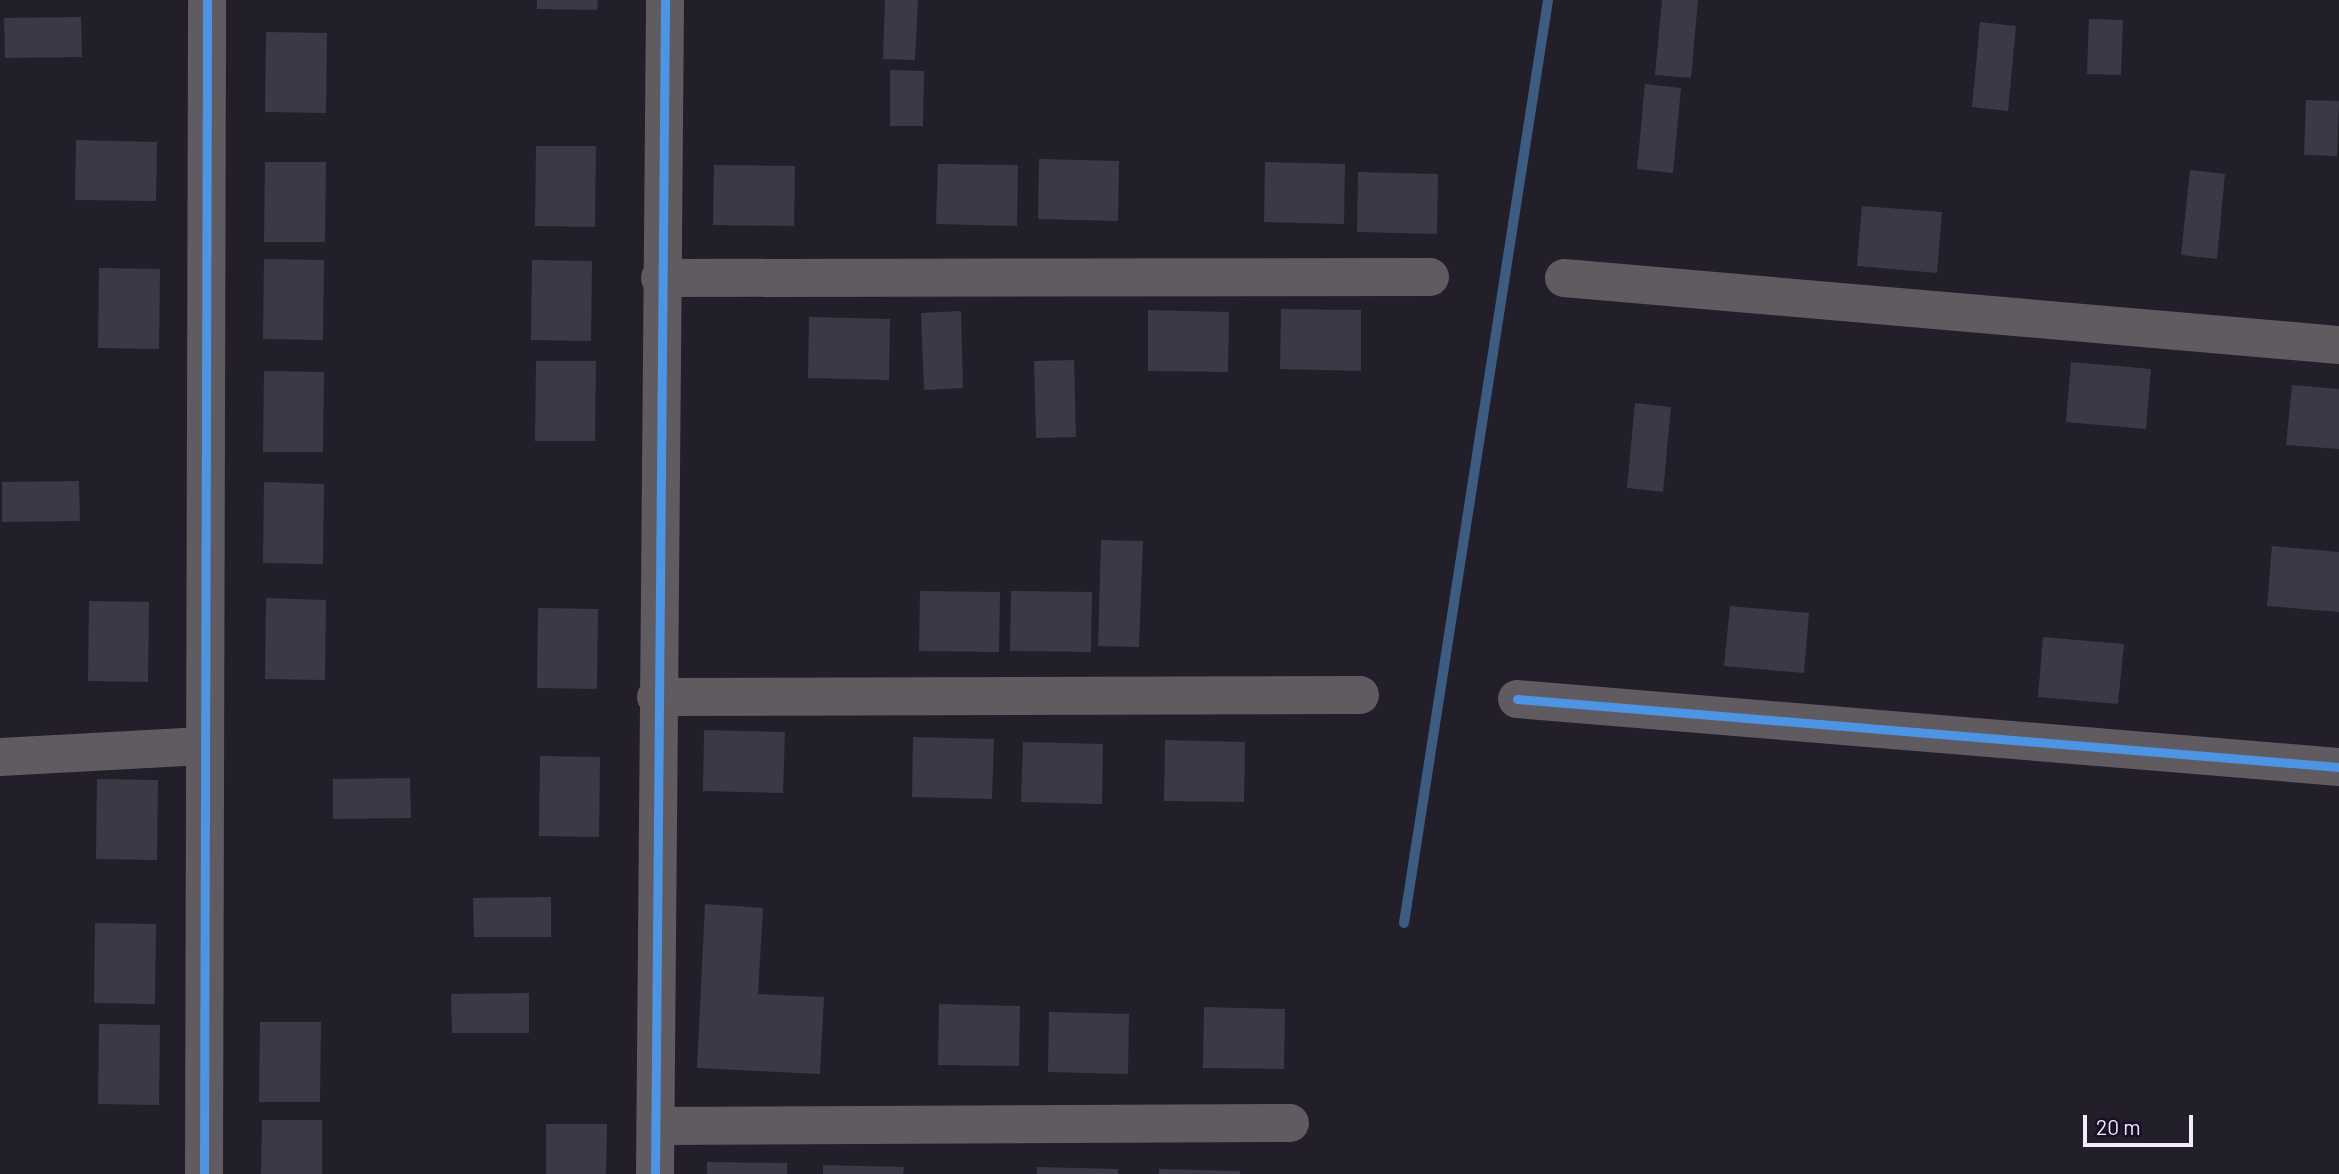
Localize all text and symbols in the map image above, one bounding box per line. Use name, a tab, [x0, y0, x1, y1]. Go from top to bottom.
scale bar	[2087, 1100, 2197, 1144]
text: 20 m	[2096, 1114, 2141, 1139]

